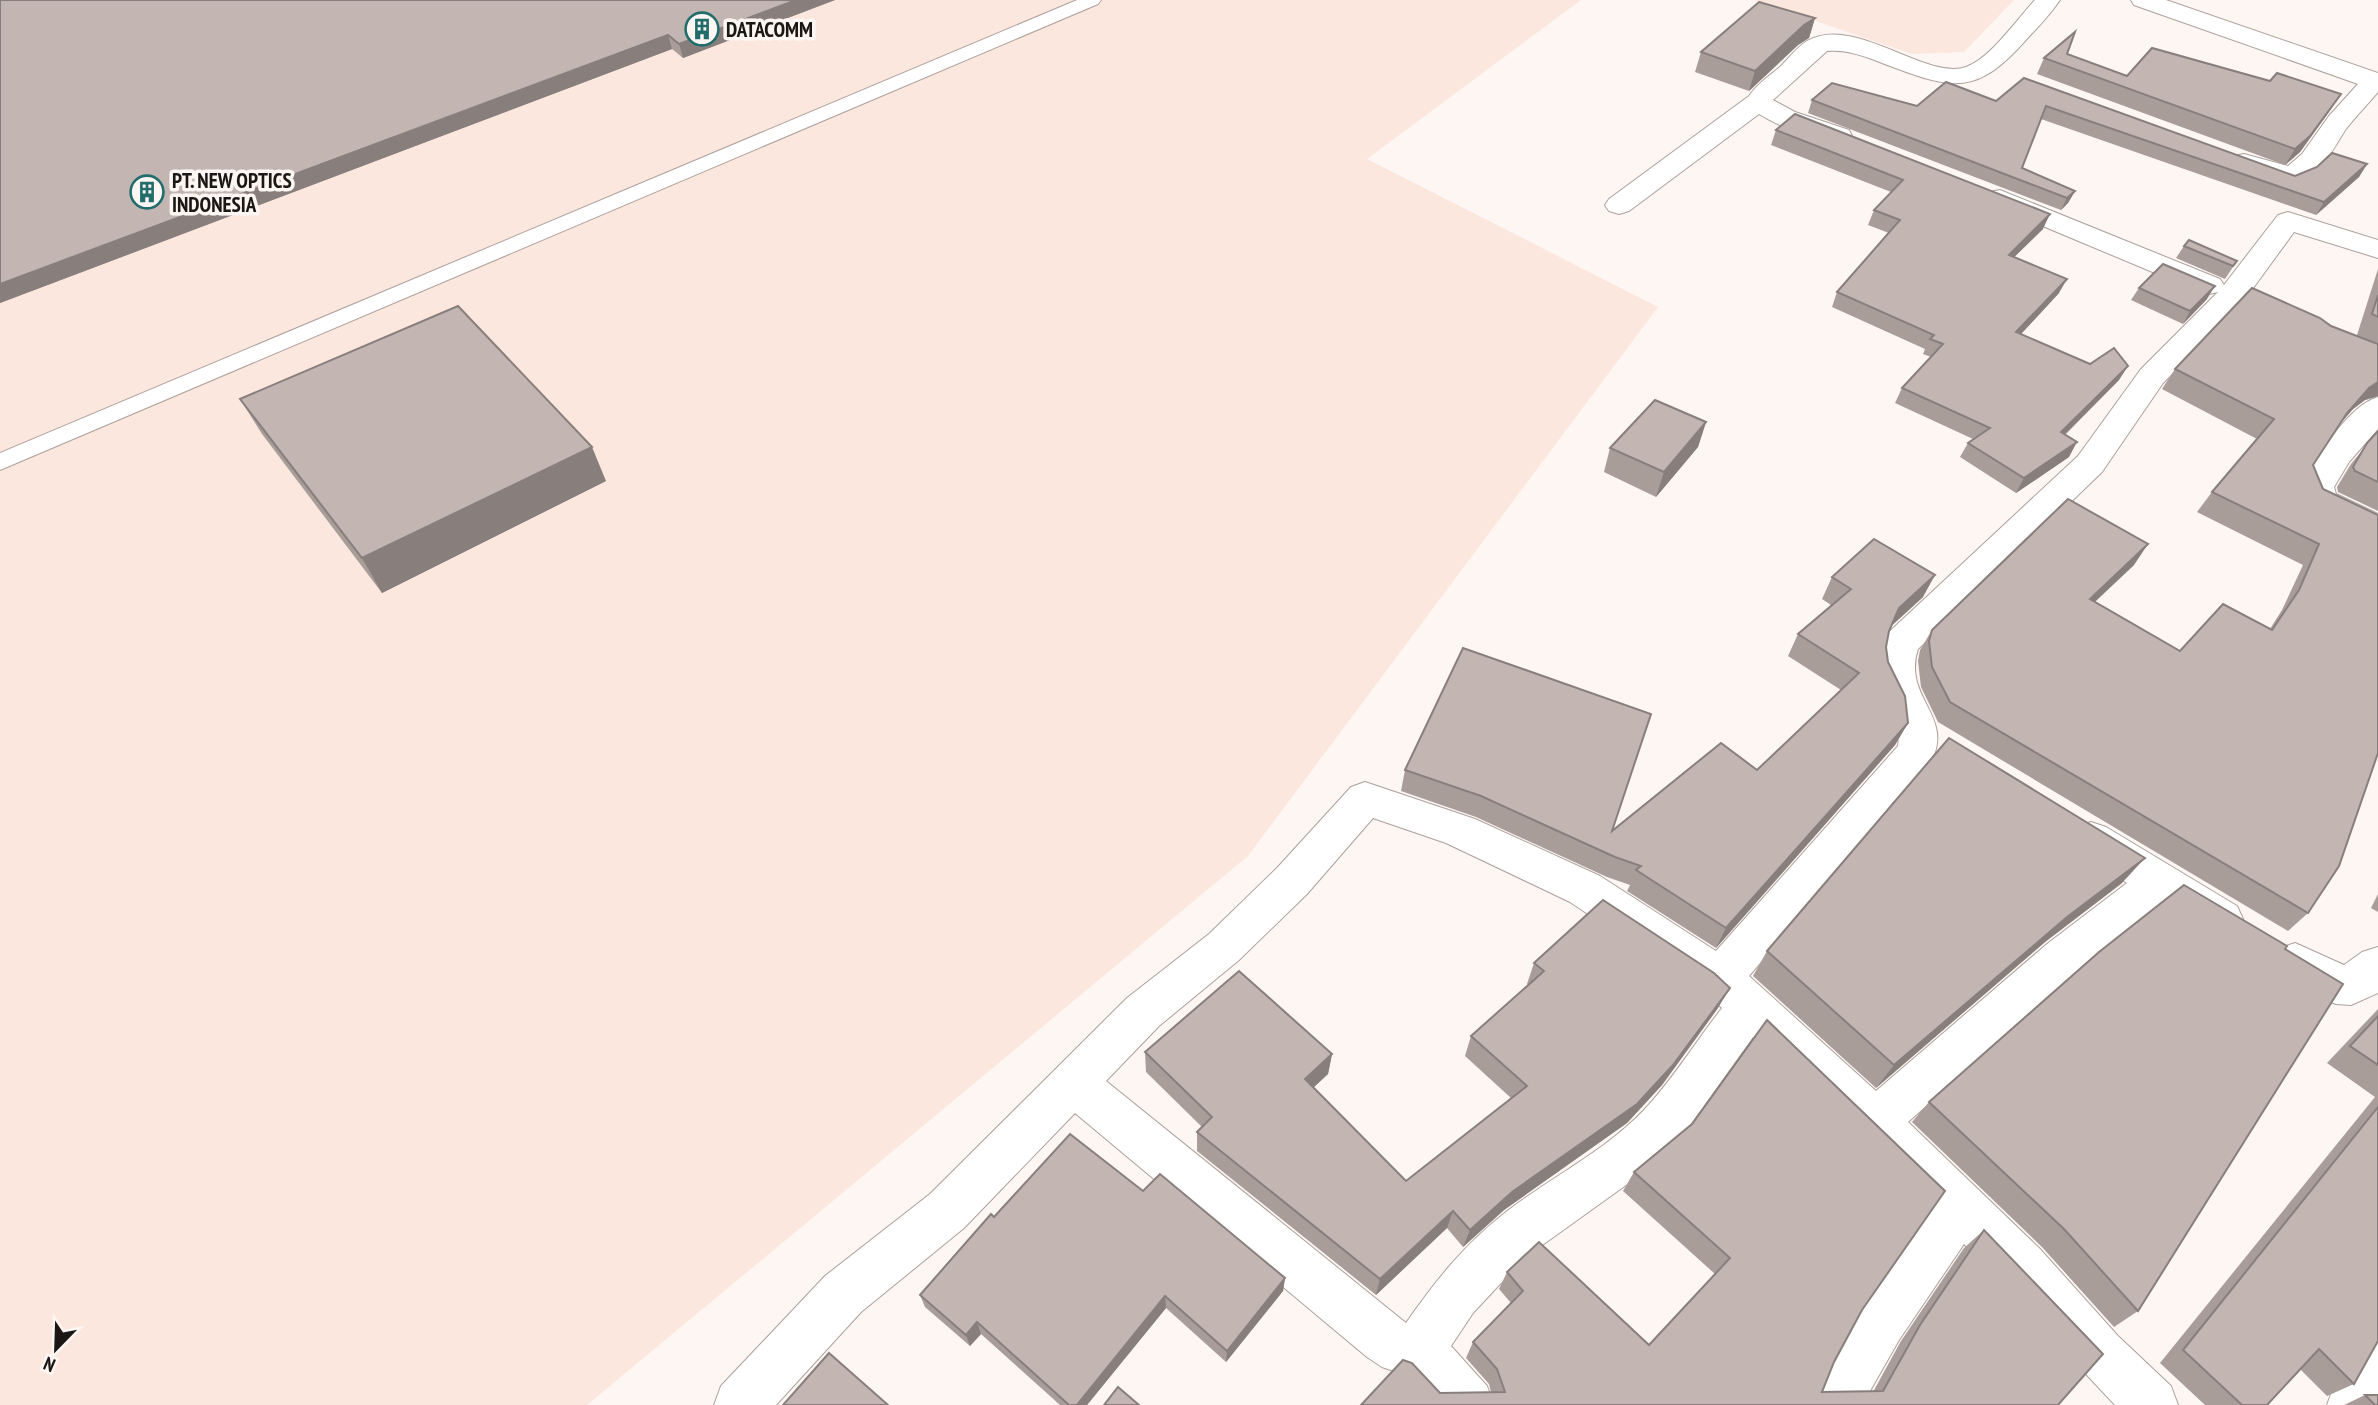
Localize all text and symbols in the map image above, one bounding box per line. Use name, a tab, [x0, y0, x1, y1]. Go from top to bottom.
building icon: DATACOMM	[683, 10, 721, 48]
place label: DATACOMM	[726, 16, 813, 43]
place label: PT. NEW OPTICS INDONESIA	[172, 167, 292, 218]
building icon: PT. NEW OPTICS INDONESIA	[128, 173, 166, 211]
north arrow	[21, 1314, 91, 1384]
text: N	[40, 1352, 59, 1378]

